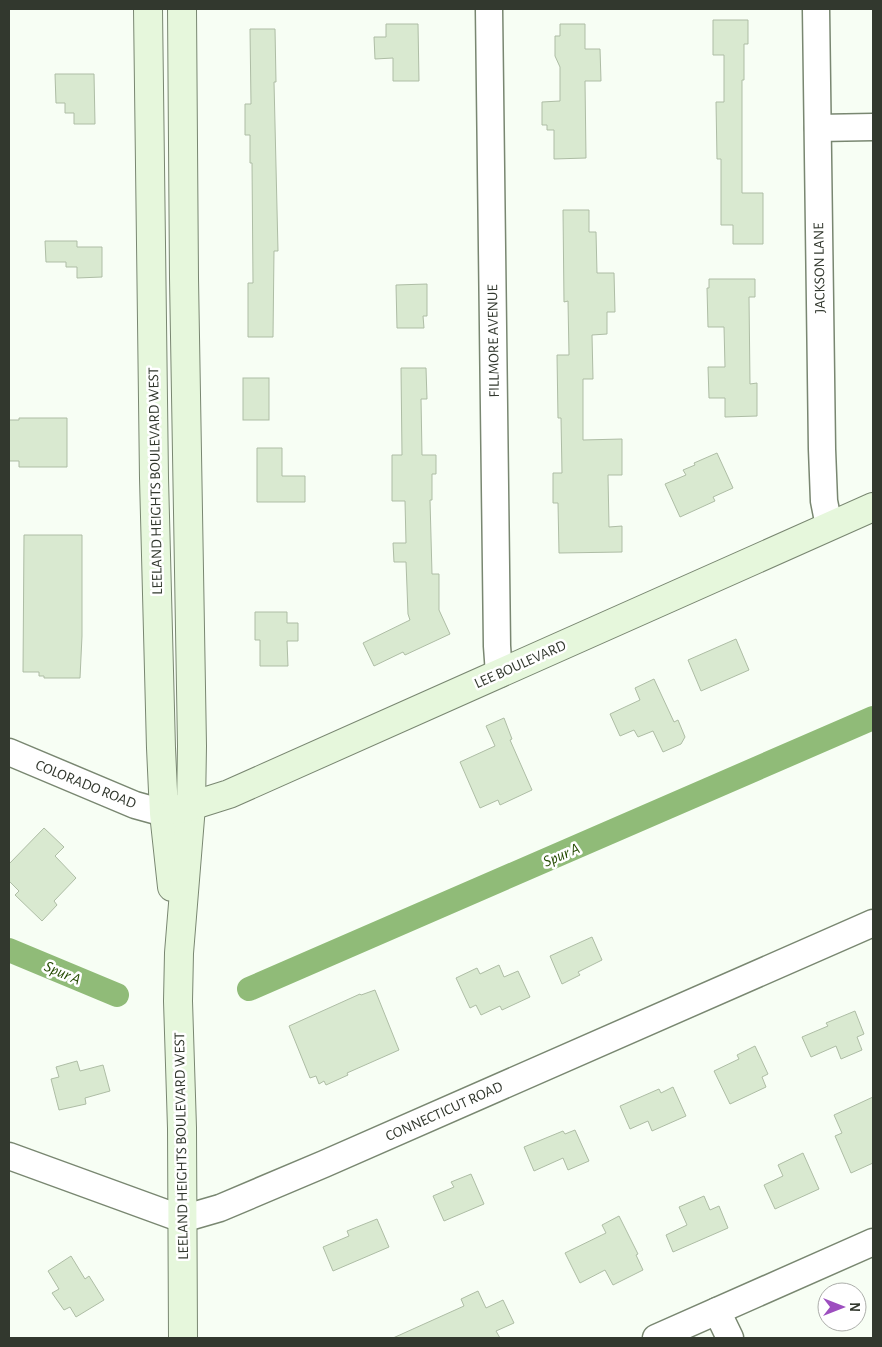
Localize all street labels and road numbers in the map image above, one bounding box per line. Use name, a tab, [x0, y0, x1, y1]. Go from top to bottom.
street label: JACKSON LANE	[811, 222, 828, 314]
street label: FILLMORE AVENUE	[485, 284, 502, 398]
street label: LEELAND HEIGHTS BOULEVARD WEST	[146, 366, 165, 595]
street label: LEE BOULEVARD	[472, 637, 568, 691]
street label: COLORADO ROAD	[33, 757, 139, 812]
street label: LEELAND HEIGHTS BOULEVARD WEST	[172, 1031, 191, 1260]
street label: CONNECTICUT ROAD	[383, 1079, 505, 1144]

